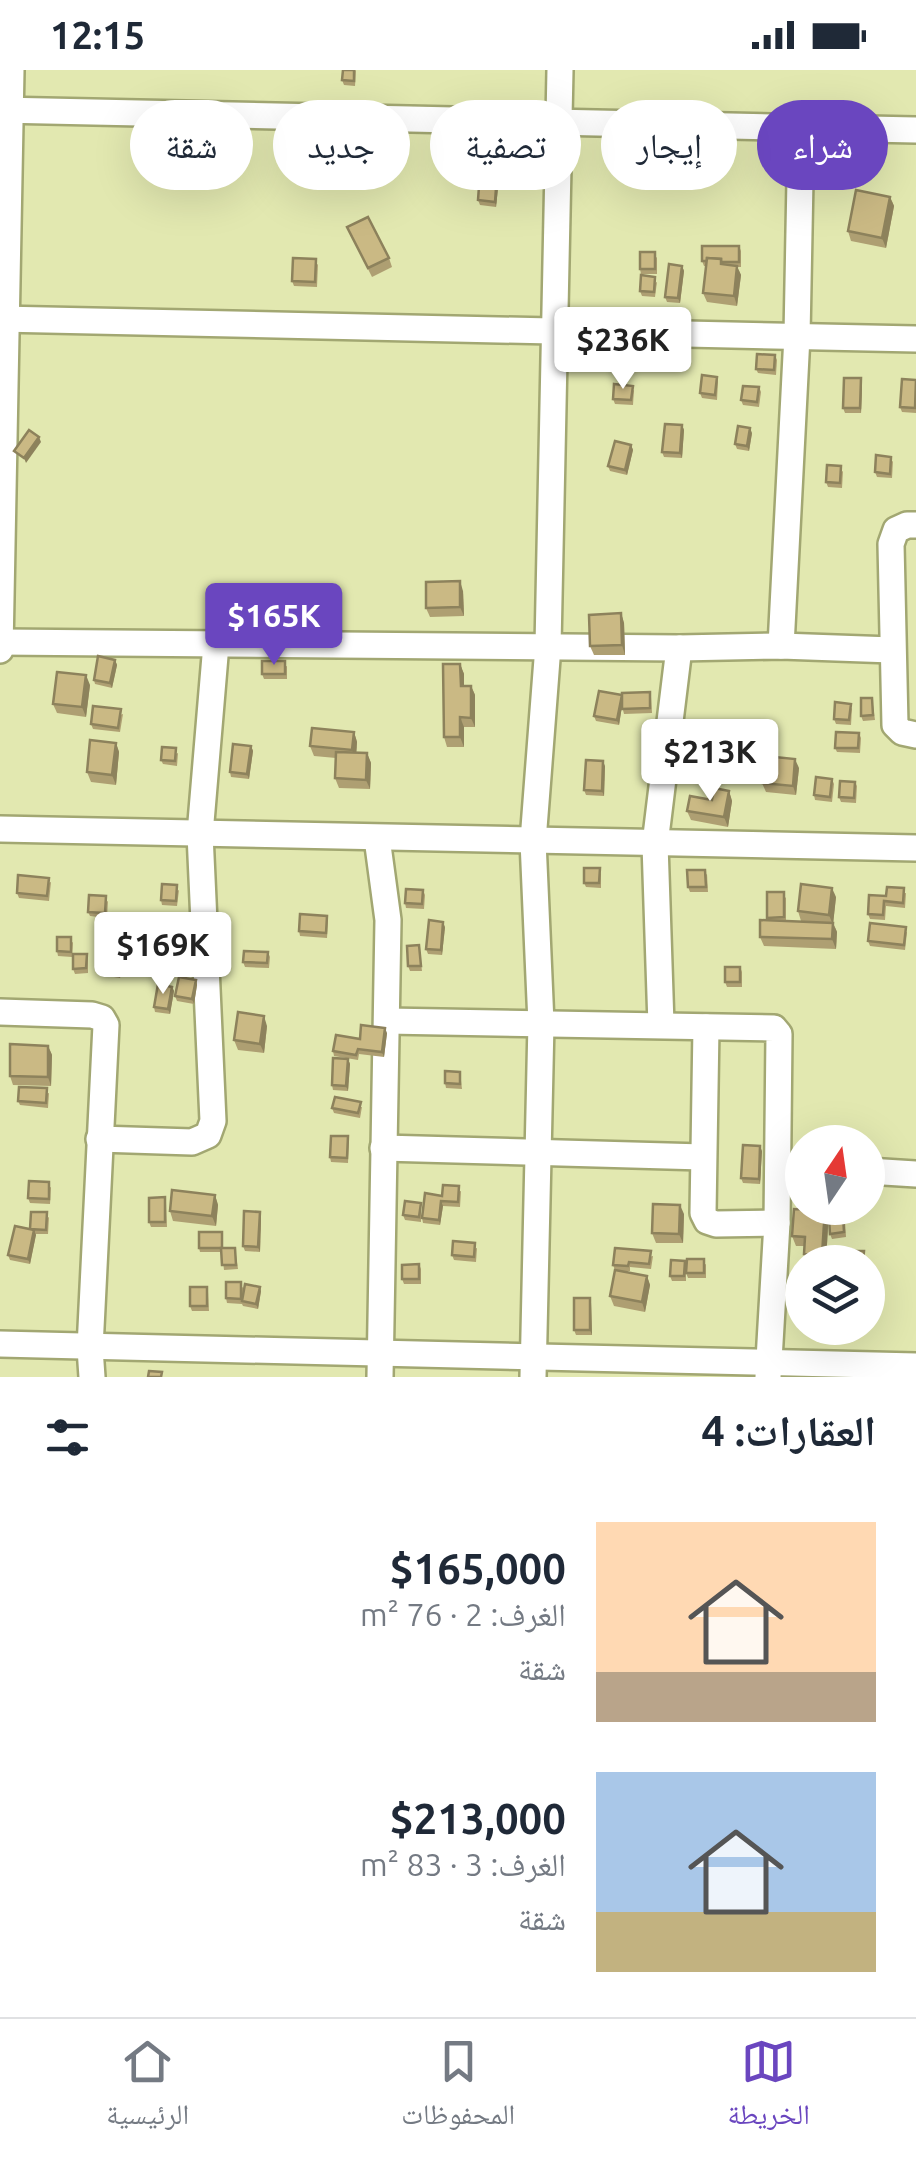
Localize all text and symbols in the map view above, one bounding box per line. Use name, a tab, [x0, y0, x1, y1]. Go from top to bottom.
text: 12:15	[50, 14, 145, 56]
chip: شقة	[130, 100, 253, 190]
chip: جديد	[273, 100, 410, 190]
chip: تصفية	[430, 100, 581, 190]
chip: إيجار	[601, 100, 737, 190]
chip: شراء	[757, 100, 888, 190]
pin: $236K	[553, 307, 693, 392]
text: $236K	[576, 321, 670, 357]
pin: $165K	[204, 583, 344, 668]
text: $165K	[227, 597, 321, 633]
pin: $213K	[640, 719, 780, 804]
text: $213K	[663, 733, 757, 769]
pin: $169K	[93, 912, 233, 997]
text: $169K	[116, 926, 210, 962]
north arrow	[785, 1125, 885, 1225]
map controls	[785, 1125, 885, 1345]
button: layers	[785, 1245, 885, 1345]
text: العقارات: 4	[701, 1407, 876, 1454]
icon: filters	[40, 1410, 95, 1465]
text: $165,000	[390, 1545, 566, 1592]
icon: home	[676, 1562, 796, 1682]
text: الغرف: 2 · 76 m²	[360, 1596, 566, 1632]
text: شقة	[518, 1650, 566, 1686]
text: $213,000	[390, 1795, 566, 1842]
icon: home	[676, 1812, 796, 1932]
text: الغرف: 3 · 83 m²	[360, 1846, 566, 1882]
text: شقة	[518, 1900, 566, 1936]
tab: الرئيسية	[106, 2034, 189, 2142]
tab: المحفوظات	[401, 2034, 515, 2142]
tab: الخريطة	[727, 2034, 810, 2142]

